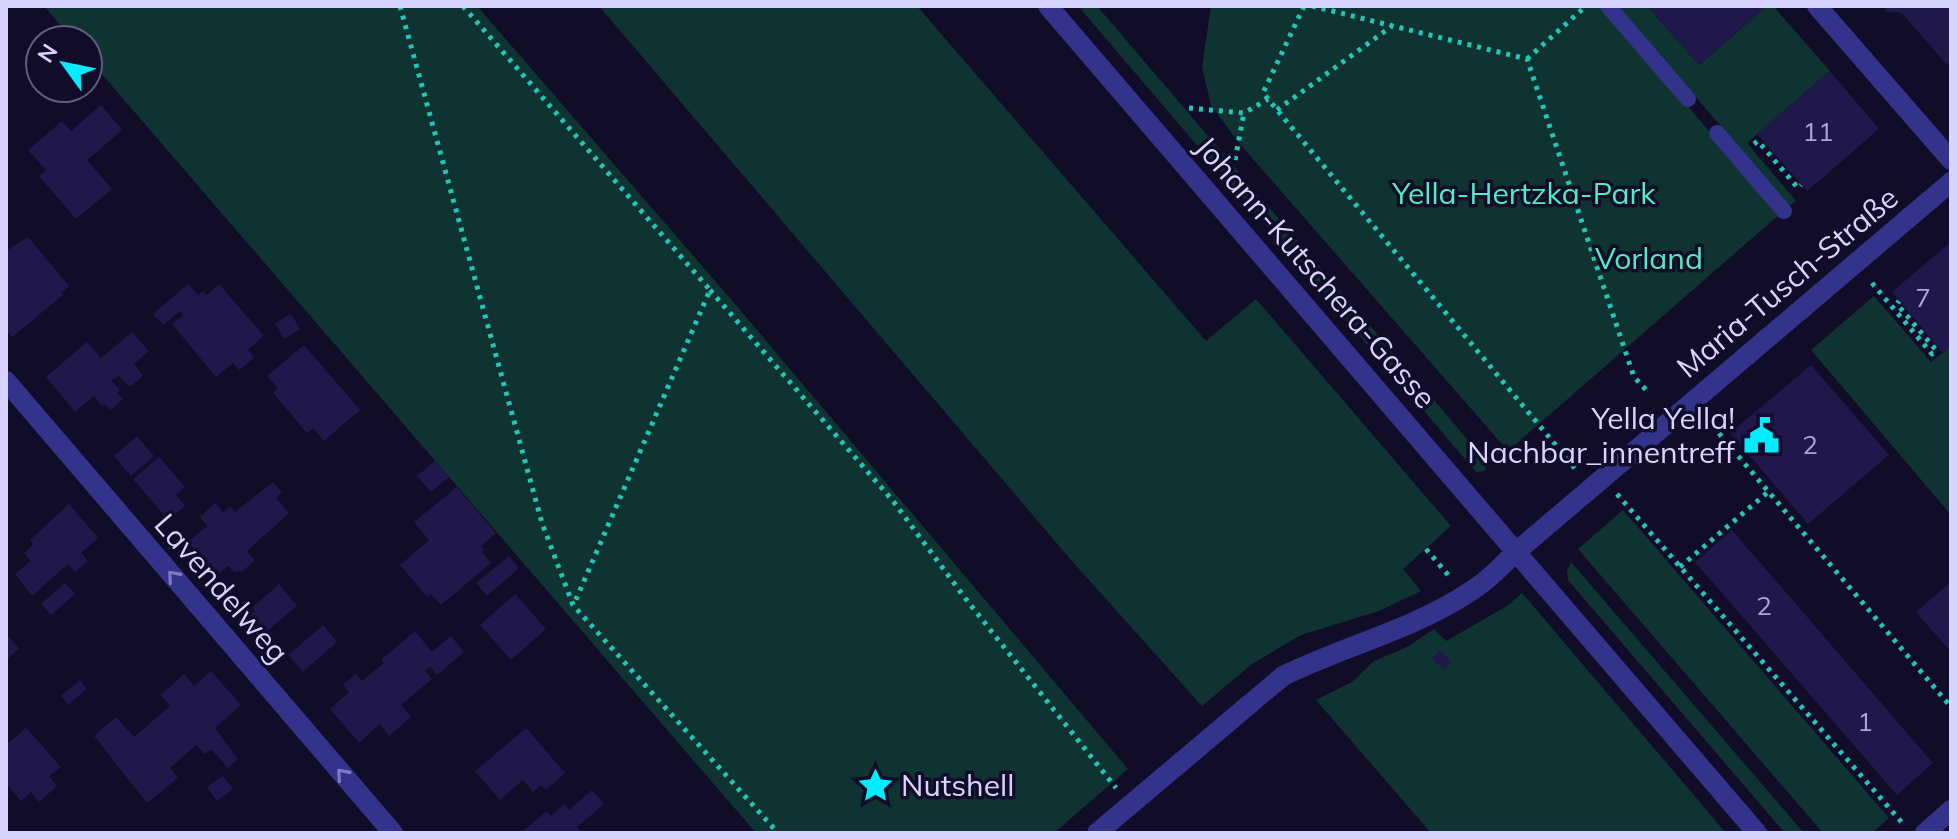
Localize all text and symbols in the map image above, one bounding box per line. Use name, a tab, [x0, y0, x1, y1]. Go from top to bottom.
north arrow	[24, 24, 104, 104]
text: N	[31, 39, 63, 68]
house number: 11	[1802, 115, 1834, 148]
street label: Johann-Kutschera-Gasse	[1187, 128, 1445, 416]
park label: Yella-Hertzka-Park	[1391, 174, 1656, 212]
street label: Maria-Tusch-Straße	[1669, 178, 1905, 386]
park label: Vorland	[1595, 239, 1703, 277]
house number: 7	[1915, 281, 1931, 314]
place label: Yella Yella! Nachbar_innentreff	[1467, 399, 1736, 471]
public building icon: Yella Yella! Nachbar_innentreff	[1742, 416, 1780, 454]
house number: 2	[1802, 428, 1818, 461]
street label: Lavendelweg	[147, 506, 297, 670]
one-way arrow	[168, 571, 183, 586]
house number: 2	[1756, 589, 1772, 622]
house number: 1	[1857, 705, 1873, 738]
place icon: Nutshell	[856, 766, 894, 804]
place label: Nutshell	[901, 766, 1014, 804]
one-way arrow	[337, 768, 352, 783]

